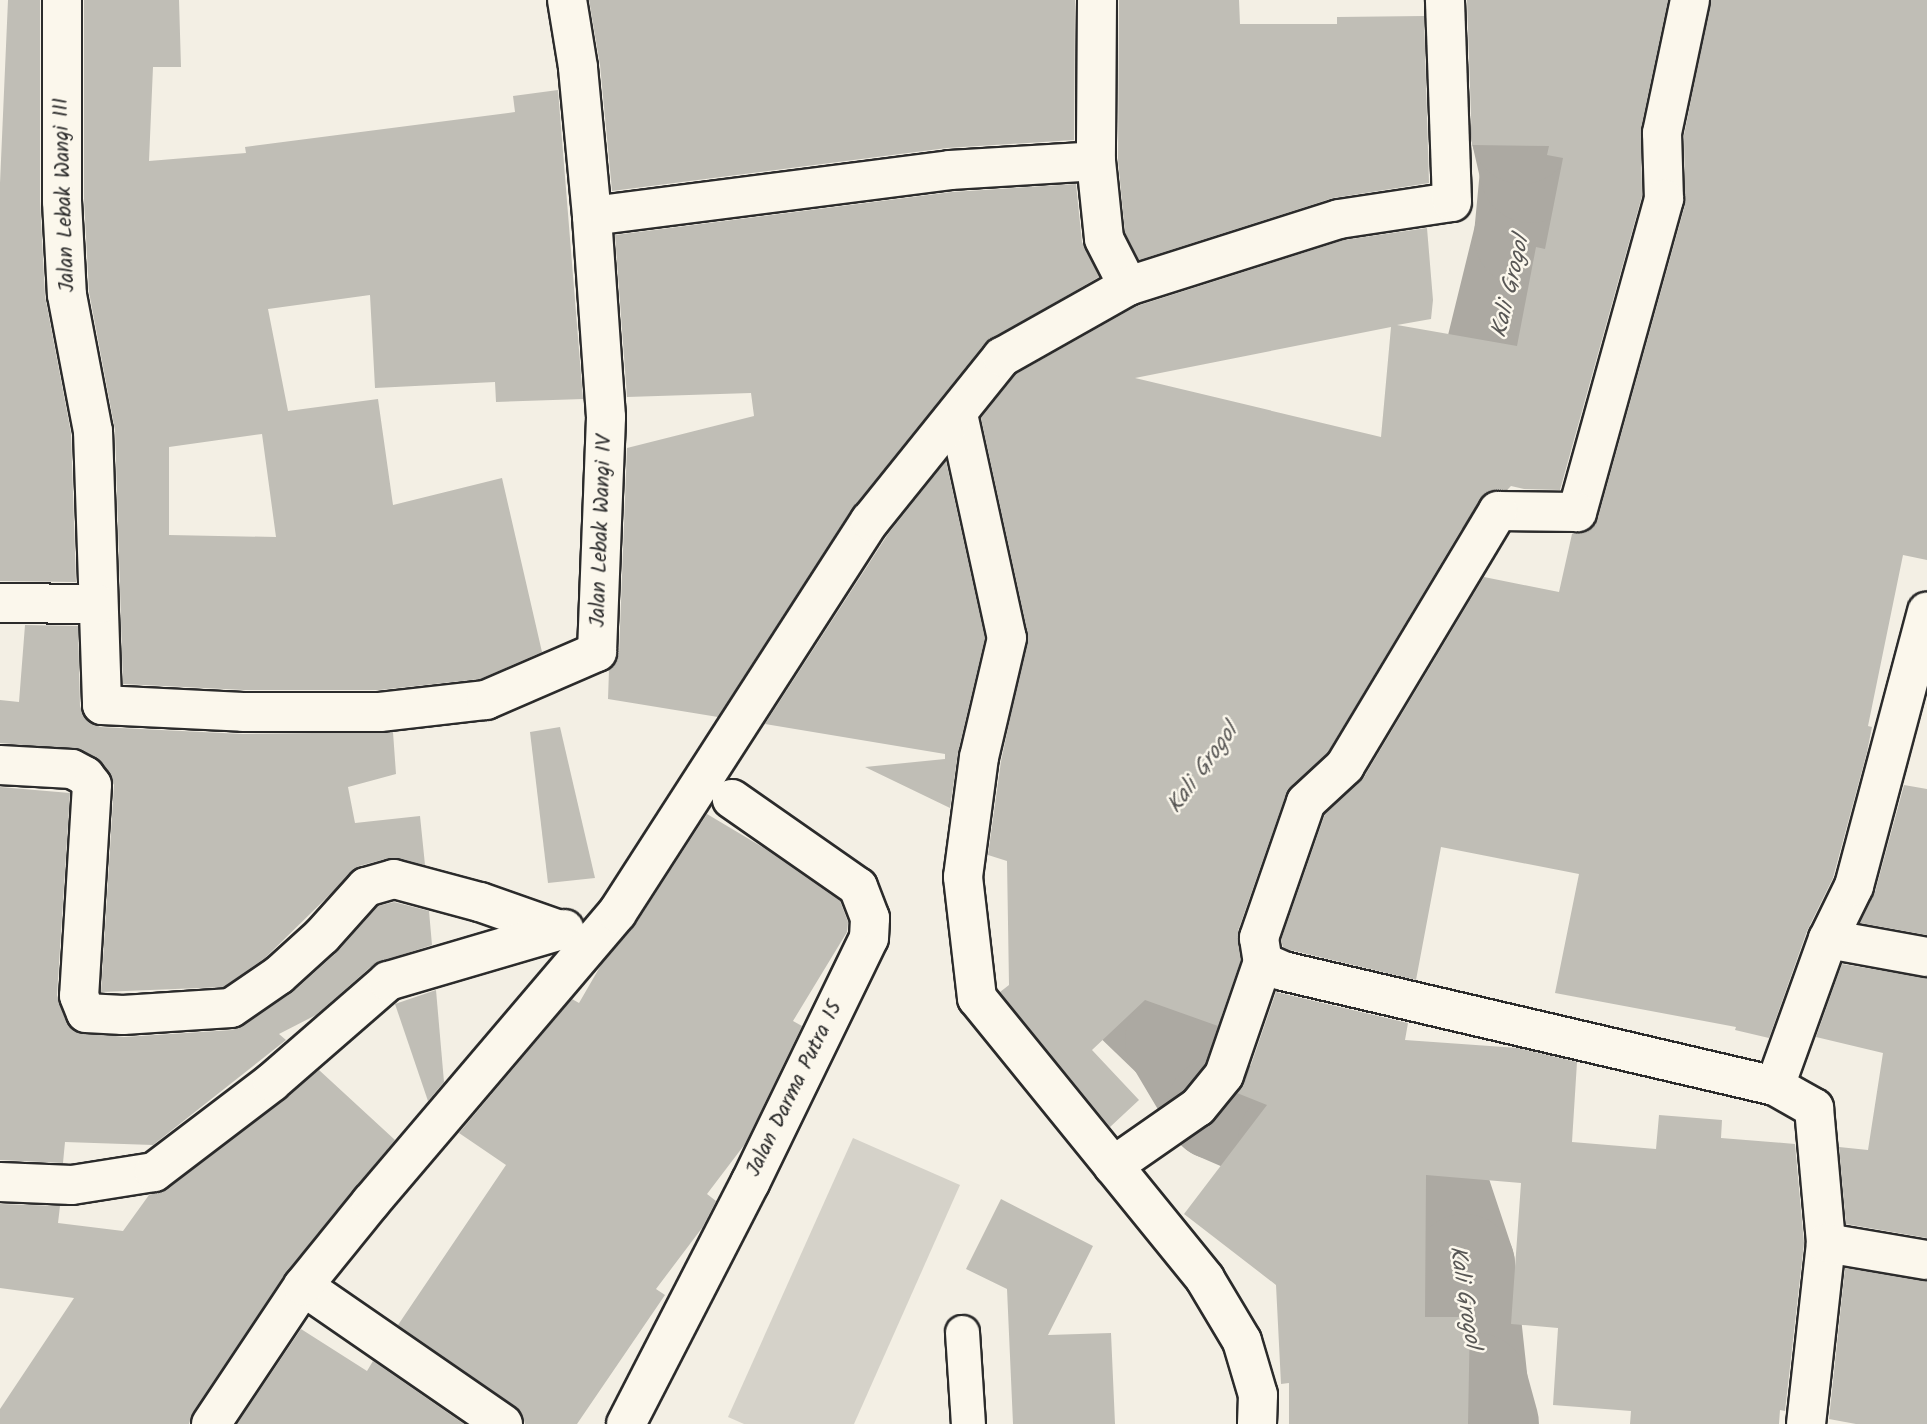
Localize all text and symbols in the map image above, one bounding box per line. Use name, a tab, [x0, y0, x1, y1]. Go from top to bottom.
street label: Jalan Lebak Wangi III	[49, 97, 81, 293]
water label: Kali Grogol	[1486, 233, 1536, 341]
street label: Jalan Lebak Wangi IV	[586, 434, 618, 628]
water label: Kali Grogol	[1161, 719, 1245, 819]
street label: Jalan Darma Putra 15	[742, 997, 848, 1181]
water label: Kali Grogol	[1442, 1244, 1486, 1350]

